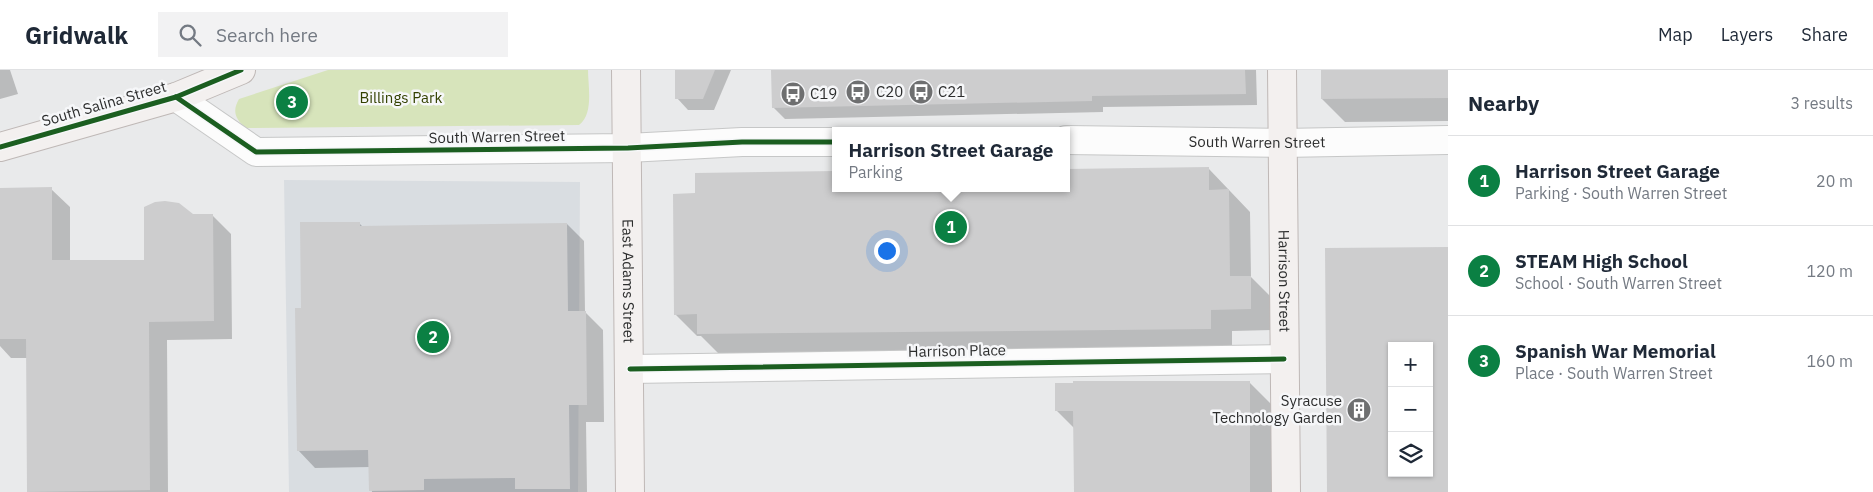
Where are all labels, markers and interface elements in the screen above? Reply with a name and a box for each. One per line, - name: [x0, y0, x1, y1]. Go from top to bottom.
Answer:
- search box: [158, 12, 508, 57]
- text: Gridwalk: [25, 19, 128, 51]
- icon: search: [176, 21, 204, 49]
- text: Search here: [216, 23, 318, 47]
- text: Map: [1658, 23, 1693, 46]
- text: Layers: [1721, 23, 1773, 46]
- text: Share: [1801, 23, 1848, 46]
- street label: South Salina Street: [39, 77, 168, 130]
- bus stop icon: C20: [845, 79, 871, 105]
- bus stop icon: C21: [908, 79, 934, 105]
- bus stop icon: C19: [780, 81, 806, 107]
- place label: C20: [876, 82, 903, 101]
- place label: C21: [938, 82, 965, 101]
- pin: 3: [276, 83, 308, 121]
- place label: C19: [810, 84, 837, 103]
- park label: Billings Park: [359, 88, 443, 107]
- text: Nearby: [1468, 89, 1539, 117]
- text: 3 results: [1790, 93, 1853, 113]
- street label: South Warren Street: [429, 126, 565, 147]
- popup: [832, 127, 1070, 192]
- street label: South Warren Street: [1189, 132, 1325, 152]
- text: Harrison Street Garage: [849, 138, 1053, 162]
- text: Harrison Street Garage: [1515, 159, 1720, 183]
- text: Parking: [849, 162, 902, 182]
- text: 1: [1479, 171, 1489, 191]
- text: 20 m: [1816, 171, 1853, 191]
- text: Parking · South Warren Street: [1515, 183, 1727, 203]
- pin: 1: [935, 208, 967, 246]
- street label: East Adams Street: [618, 219, 639, 343]
- street label: Harrison Street: [1275, 230, 1294, 332]
- your location: [874, 238, 900, 264]
- text: STEAM High School: [1515, 249, 1688, 273]
- text: 2: [1479, 261, 1489, 281]
- text: 120 m: [1806, 261, 1853, 281]
- text: School · South Warren Street: [1515, 273, 1722, 293]
- pin: 2: [417, 318, 449, 356]
- text: Spanish War Memorial: [1515, 339, 1716, 363]
- street label: Harrison Place: [908, 340, 1006, 361]
- map controls: [1388, 342, 1433, 477]
- button: +: [1388, 342, 1433, 387]
- text: 3: [1479, 351, 1489, 371]
- text: 160 m: [1806, 351, 1853, 371]
- text: Place · South Warren Street: [1515, 363, 1713, 383]
- button: −: [1388, 387, 1433, 432]
- place label: Syracuse Technology Garden: [1212, 391, 1342, 427]
- building icon: Syracuse Technology Garden: [1346, 397, 1372, 423]
- button: layers: [1388, 432, 1433, 477]

